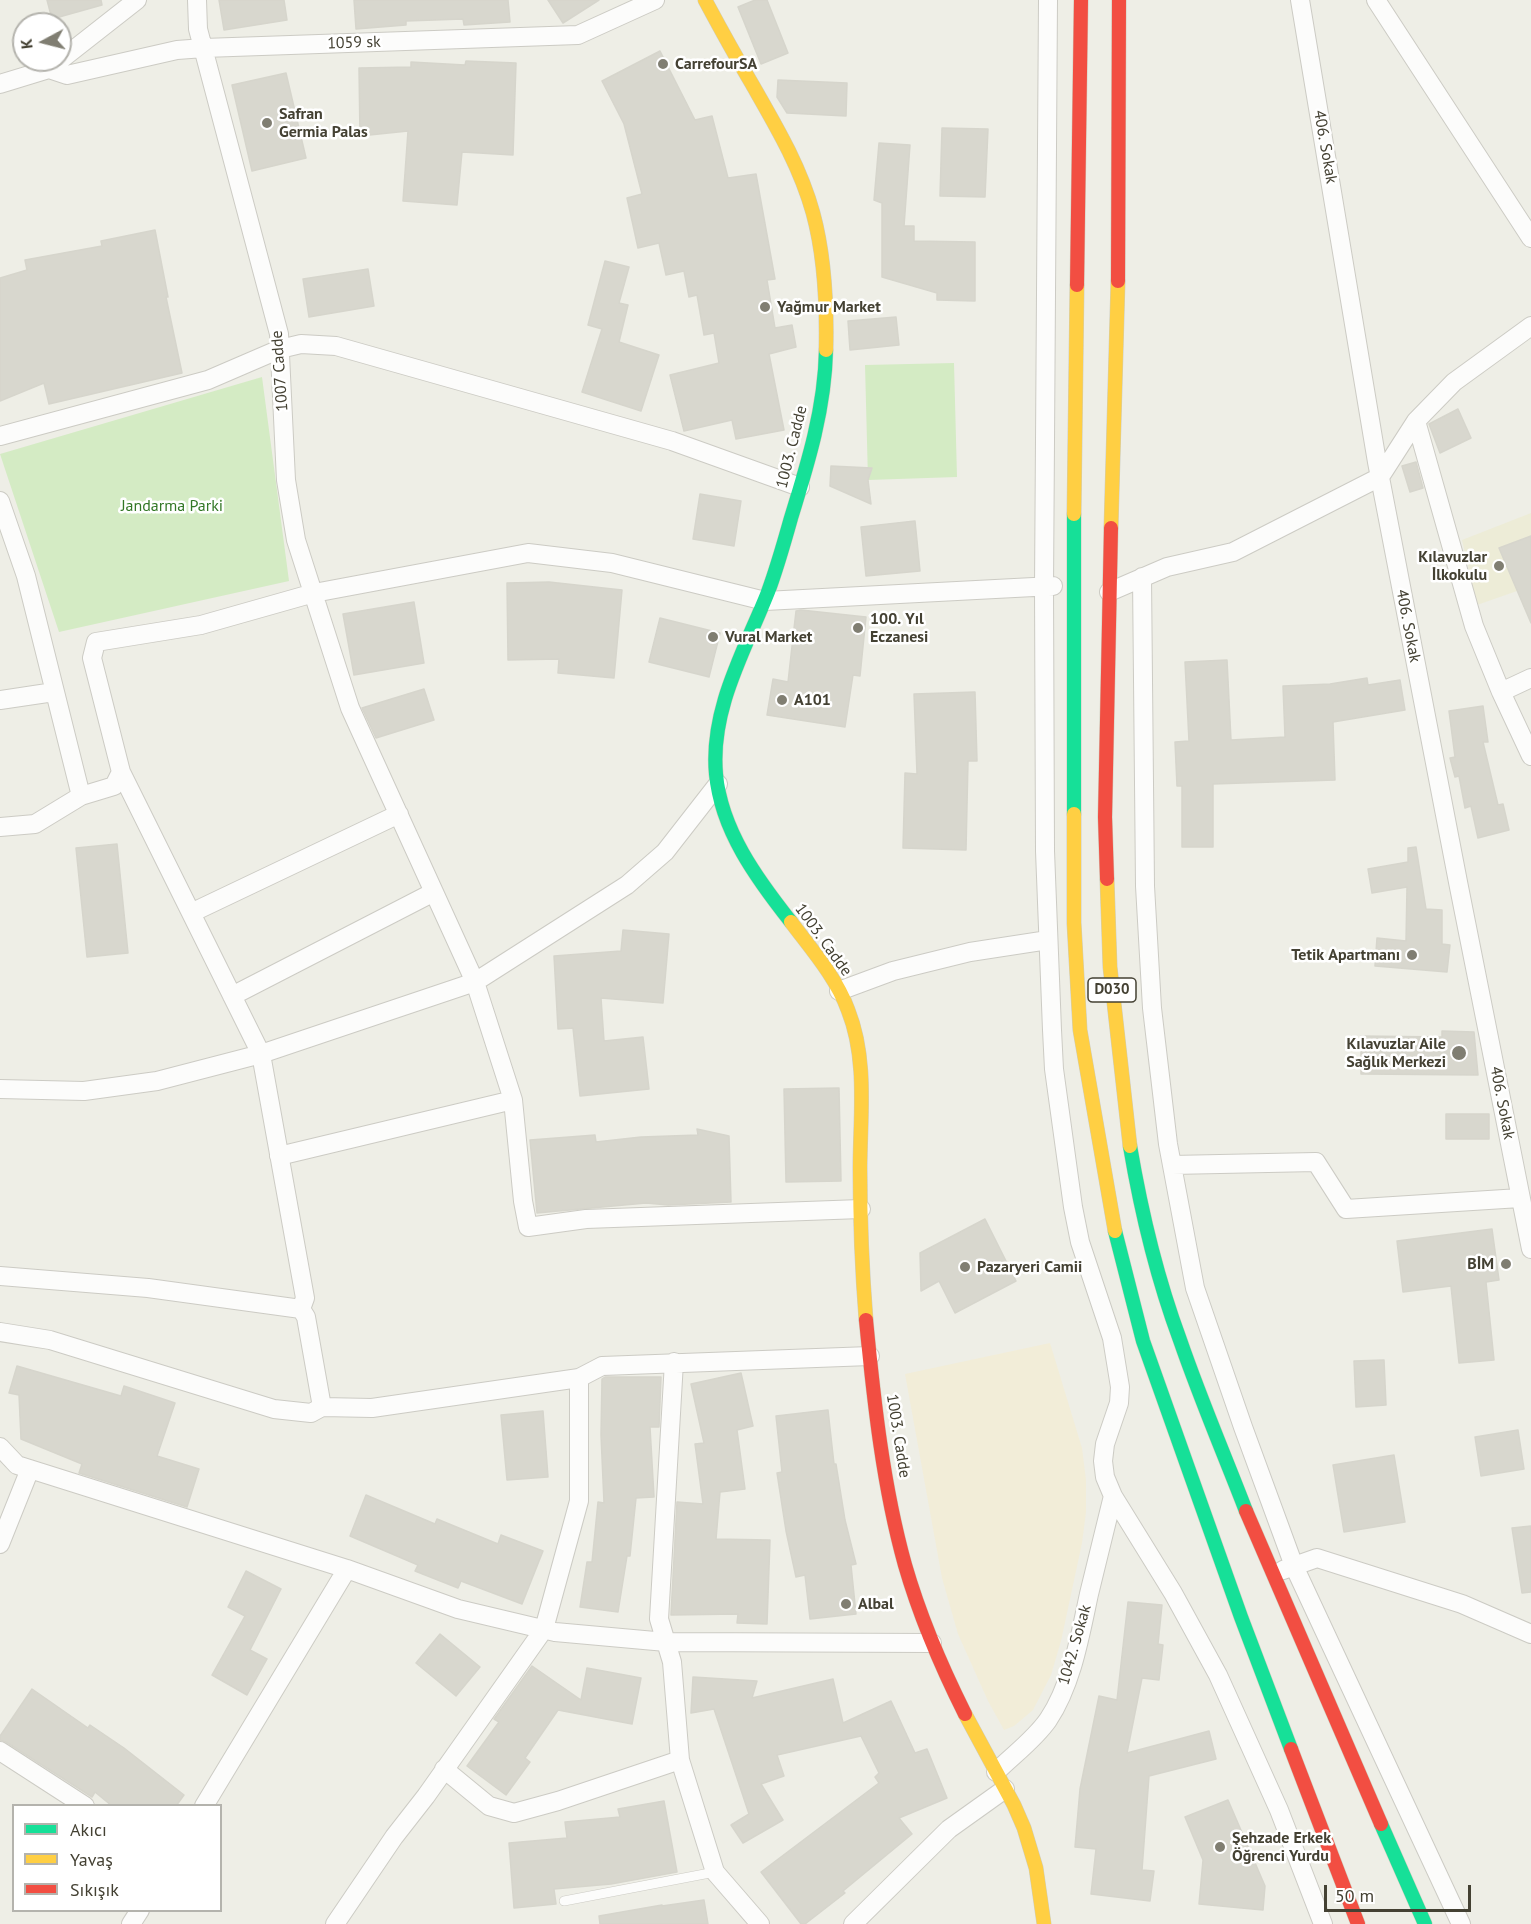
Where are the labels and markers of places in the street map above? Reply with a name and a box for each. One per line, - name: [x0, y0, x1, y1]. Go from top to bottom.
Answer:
- place label: CarrefourSA: [675, 54, 757, 74]
- marker: CarrefourSA: [656, 57, 670, 71]
- place label: Safran Germia Palas: [279, 104, 368, 142]
- marker: Safran Germia Palas: [260, 116, 274, 130]
- place label: Yağmur Market: [777, 297, 881, 317]
- marker: Yağmur Market: [758, 300, 772, 314]
- place label: Kılavuzlar İlkokulu: [1418, 547, 1487, 585]
- marker: Kılavuzlar İlkokulu: [1492, 559, 1506, 573]
- place label: 100. Yıl Eczanesi: [870, 609, 928, 647]
- marker: 100. Yıl Eczanesi: [851, 621, 865, 635]
- place label: Vural Market: [725, 627, 812, 647]
- marker: Vural Market: [706, 630, 720, 644]
- place label: A101: [794, 690, 831, 710]
- marker: A101: [775, 693, 789, 707]
- place label: Tetik Apartmanı: [1291, 945, 1400, 965]
- marker: Tetik Apartmanı: [1405, 948, 1419, 962]
- place label: Kılavuzlar Aile Sağlık Merkezi: [1346, 1034, 1446, 1072]
- marker: Kılavuzlar Aile Sağlık Merkezi: [1450, 1044, 1468, 1062]
- place label: BİM: [1467, 1254, 1494, 1274]
- place label: Pazaryeri Camii: [977, 1257, 1082, 1277]
- marker: BİM: [1499, 1257, 1513, 1271]
- marker: Pazaryeri Camii: [958, 1260, 972, 1274]
- place label: Albal: [858, 1594, 894, 1614]
- marker: Albal: [839, 1597, 853, 1611]
- place label: Şehzade Erkek Öğrenci Yurdu: [1232, 1828, 1331, 1866]
- marker: Şehzade Erkek Öğrenci Yurdu: [1213, 1840, 1227, 1854]

